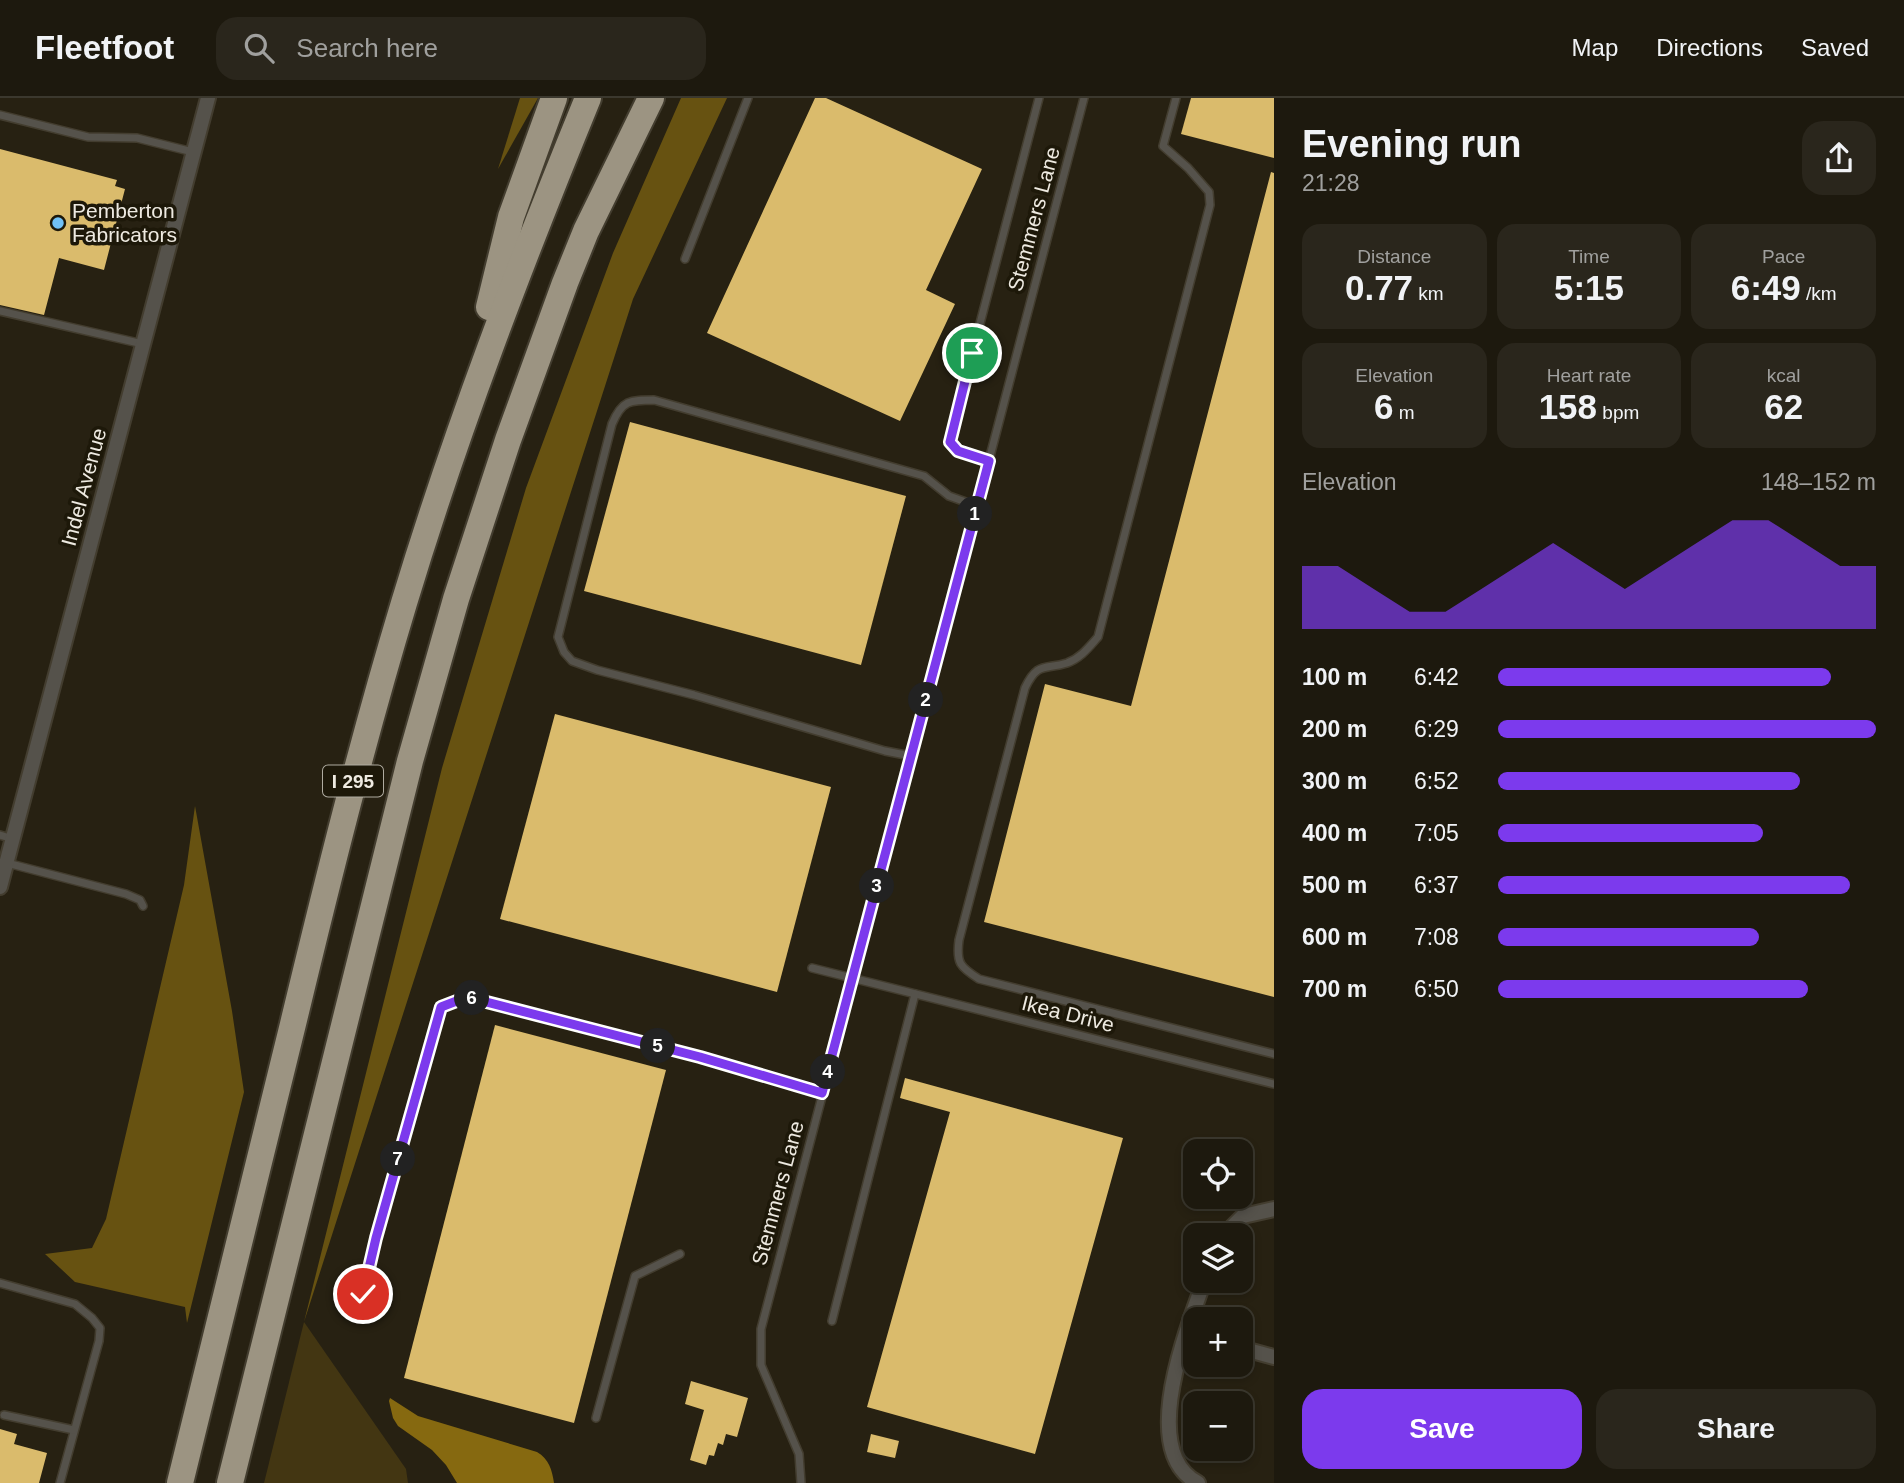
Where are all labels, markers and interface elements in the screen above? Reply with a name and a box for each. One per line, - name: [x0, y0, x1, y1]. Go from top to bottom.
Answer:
- search box: [216, 17, 706, 80]
- text: Fleetfoot: [35, 29, 174, 66]
- icon: search: [240, 29, 278, 67]
- text: Search here: [296, 33, 438, 63]
- text: Map: [1572, 34, 1618, 61]
- text: Directions: [1656, 34, 1763, 61]
- text: Saved: [1801, 34, 1869, 61]
- button: share: [1802, 121, 1876, 195]
- text: Evening run: [1302, 123, 1522, 165]
- street label: Stemmers Lane: [1003, 144, 1064, 293]
- text: 21:28: [1302, 170, 1360, 196]
- place label: Pemberton Fabricators: [72, 199, 177, 246]
- marker: Pemberton Fabricators: [50, 215, 66, 231]
- text: Distance: [1357, 246, 1431, 267]
- text: Time: [1568, 246, 1610, 267]
- text: Pace: [1762, 246, 1805, 267]
- text: 0.77: [1345, 268, 1413, 307]
- text: 5:15: [1554, 268, 1624, 307]
- text: 6:49: [1731, 268, 1801, 307]
- text: km: [1413, 283, 1444, 304]
- text: /km: [1801, 283, 1837, 304]
- pin: [942, 323, 1002, 383]
- icon: arrive: [953, 334, 991, 372]
- text: Elevation: [1355, 365, 1433, 386]
- text: Heart rate: [1547, 365, 1631, 386]
- text: kcal: [1767, 365, 1801, 386]
- text: 6: [1374, 387, 1394, 426]
- text: 158: [1539, 387, 1597, 426]
- text: 62: [1764, 387, 1803, 426]
- text: m: [1394, 402, 1415, 423]
- text: bpm: [1597, 402, 1639, 423]
- street label: Indel Avenue: [57, 425, 110, 548]
- text: Elevation: [1302, 469, 1397, 495]
- text: 148–152 m: [1761, 469, 1876, 495]
- pin: 1: [958, 496, 992, 532]
- text: 1: [969, 503, 980, 524]
- text: 100 m: [1302, 664, 1367, 690]
- text: 6:42: [1414, 664, 1459, 690]
- pin: 2: [908, 682, 944, 718]
- text: 2: [920, 689, 931, 710]
- text: 200 m: [1302, 716, 1367, 742]
- text: 6:29: [1414, 716, 1459, 742]
- road number: I 295: [323, 766, 383, 796]
- text: 300 m: [1302, 768, 1367, 794]
- text: 6:52: [1414, 768, 1459, 794]
- text: 400 m: [1302, 820, 1367, 846]
- text: 7:05: [1414, 820, 1459, 846]
- pin: 3: [860, 868, 894, 904]
- text: 500 m: [1302, 872, 1367, 898]
- text: 6:37: [1414, 872, 1459, 898]
- text: 3: [871, 875, 882, 896]
- text: 600 m: [1302, 924, 1367, 950]
- text: 7:08: [1414, 924, 1459, 950]
- text: 700 m: [1302, 976, 1367, 1002]
- text: 6:50: [1414, 976, 1459, 1002]
- pin: 6: [454, 981, 490, 1016]
- text: 6: [466, 987, 477, 1008]
- street label: Ikea Drive: [1019, 991, 1117, 1036]
- pin: 5: [640, 1028, 676, 1063]
- text: 5: [652, 1035, 663, 1056]
- pin: 4: [810, 1054, 846, 1090]
- text: 4: [822, 1061, 833, 1082]
- street label: Stemmers Lane: [747, 1118, 808, 1267]
- map controls: [1183, 1139, 1253, 1461]
- button: locate: [1183, 1139, 1253, 1209]
- pin: 7: [380, 1142, 416, 1176]
- text: 7: [392, 1148, 403, 1169]
- button: layers: [1183, 1223, 1253, 1293]
- pin: [333, 1264, 393, 1324]
- icon: check: [344, 1275, 382, 1313]
- button: +: [1183, 1307, 1253, 1377]
- button: Save: [1302, 1389, 1582, 1469]
- button: Share: [1596, 1389, 1876, 1469]
- button: −: [1183, 1391, 1253, 1461]

